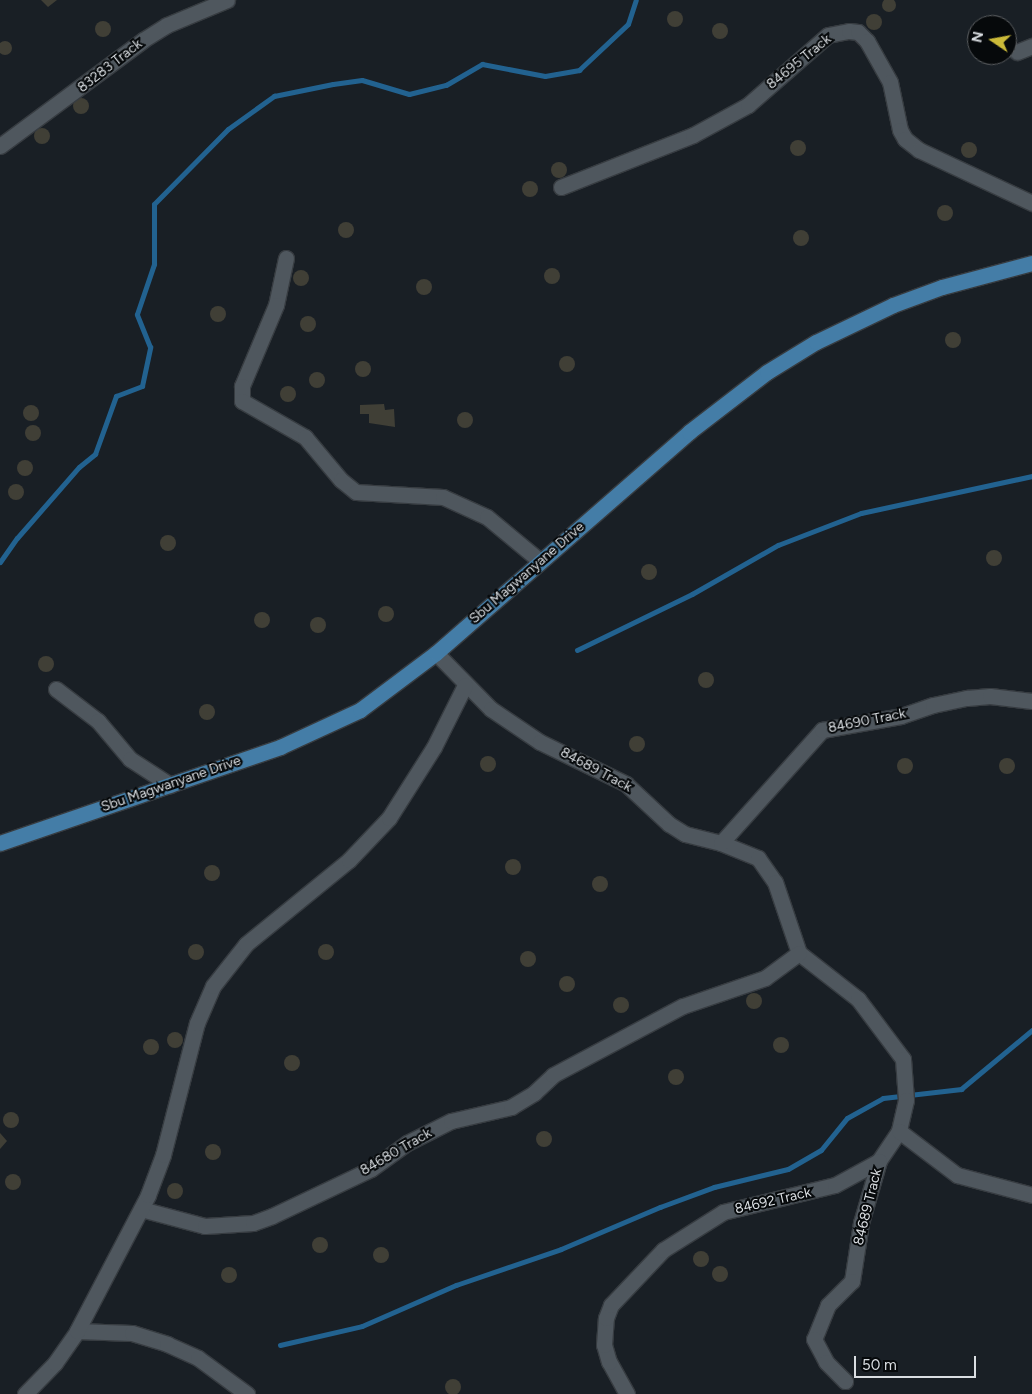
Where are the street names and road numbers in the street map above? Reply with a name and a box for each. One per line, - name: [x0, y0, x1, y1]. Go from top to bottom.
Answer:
- street label: 84695 Track: [763, 31, 835, 93]
- street label: 83283 Track: [74, 36, 146, 96]
- street label: Sbu Magwanyane Drive: [466, 519, 588, 627]
- street label: 84690 Track: [827, 705, 907, 737]
- street label: 84689 Track: [557, 744, 635, 796]
- street label: Sbu Magwanyane Drive: [99, 752, 243, 816]
- street label: 84680 Track: [357, 1125, 435, 1179]
- street label: 84689 Track: [850, 1167, 886, 1247]
- street label: 84692 Track: [733, 1184, 813, 1218]

